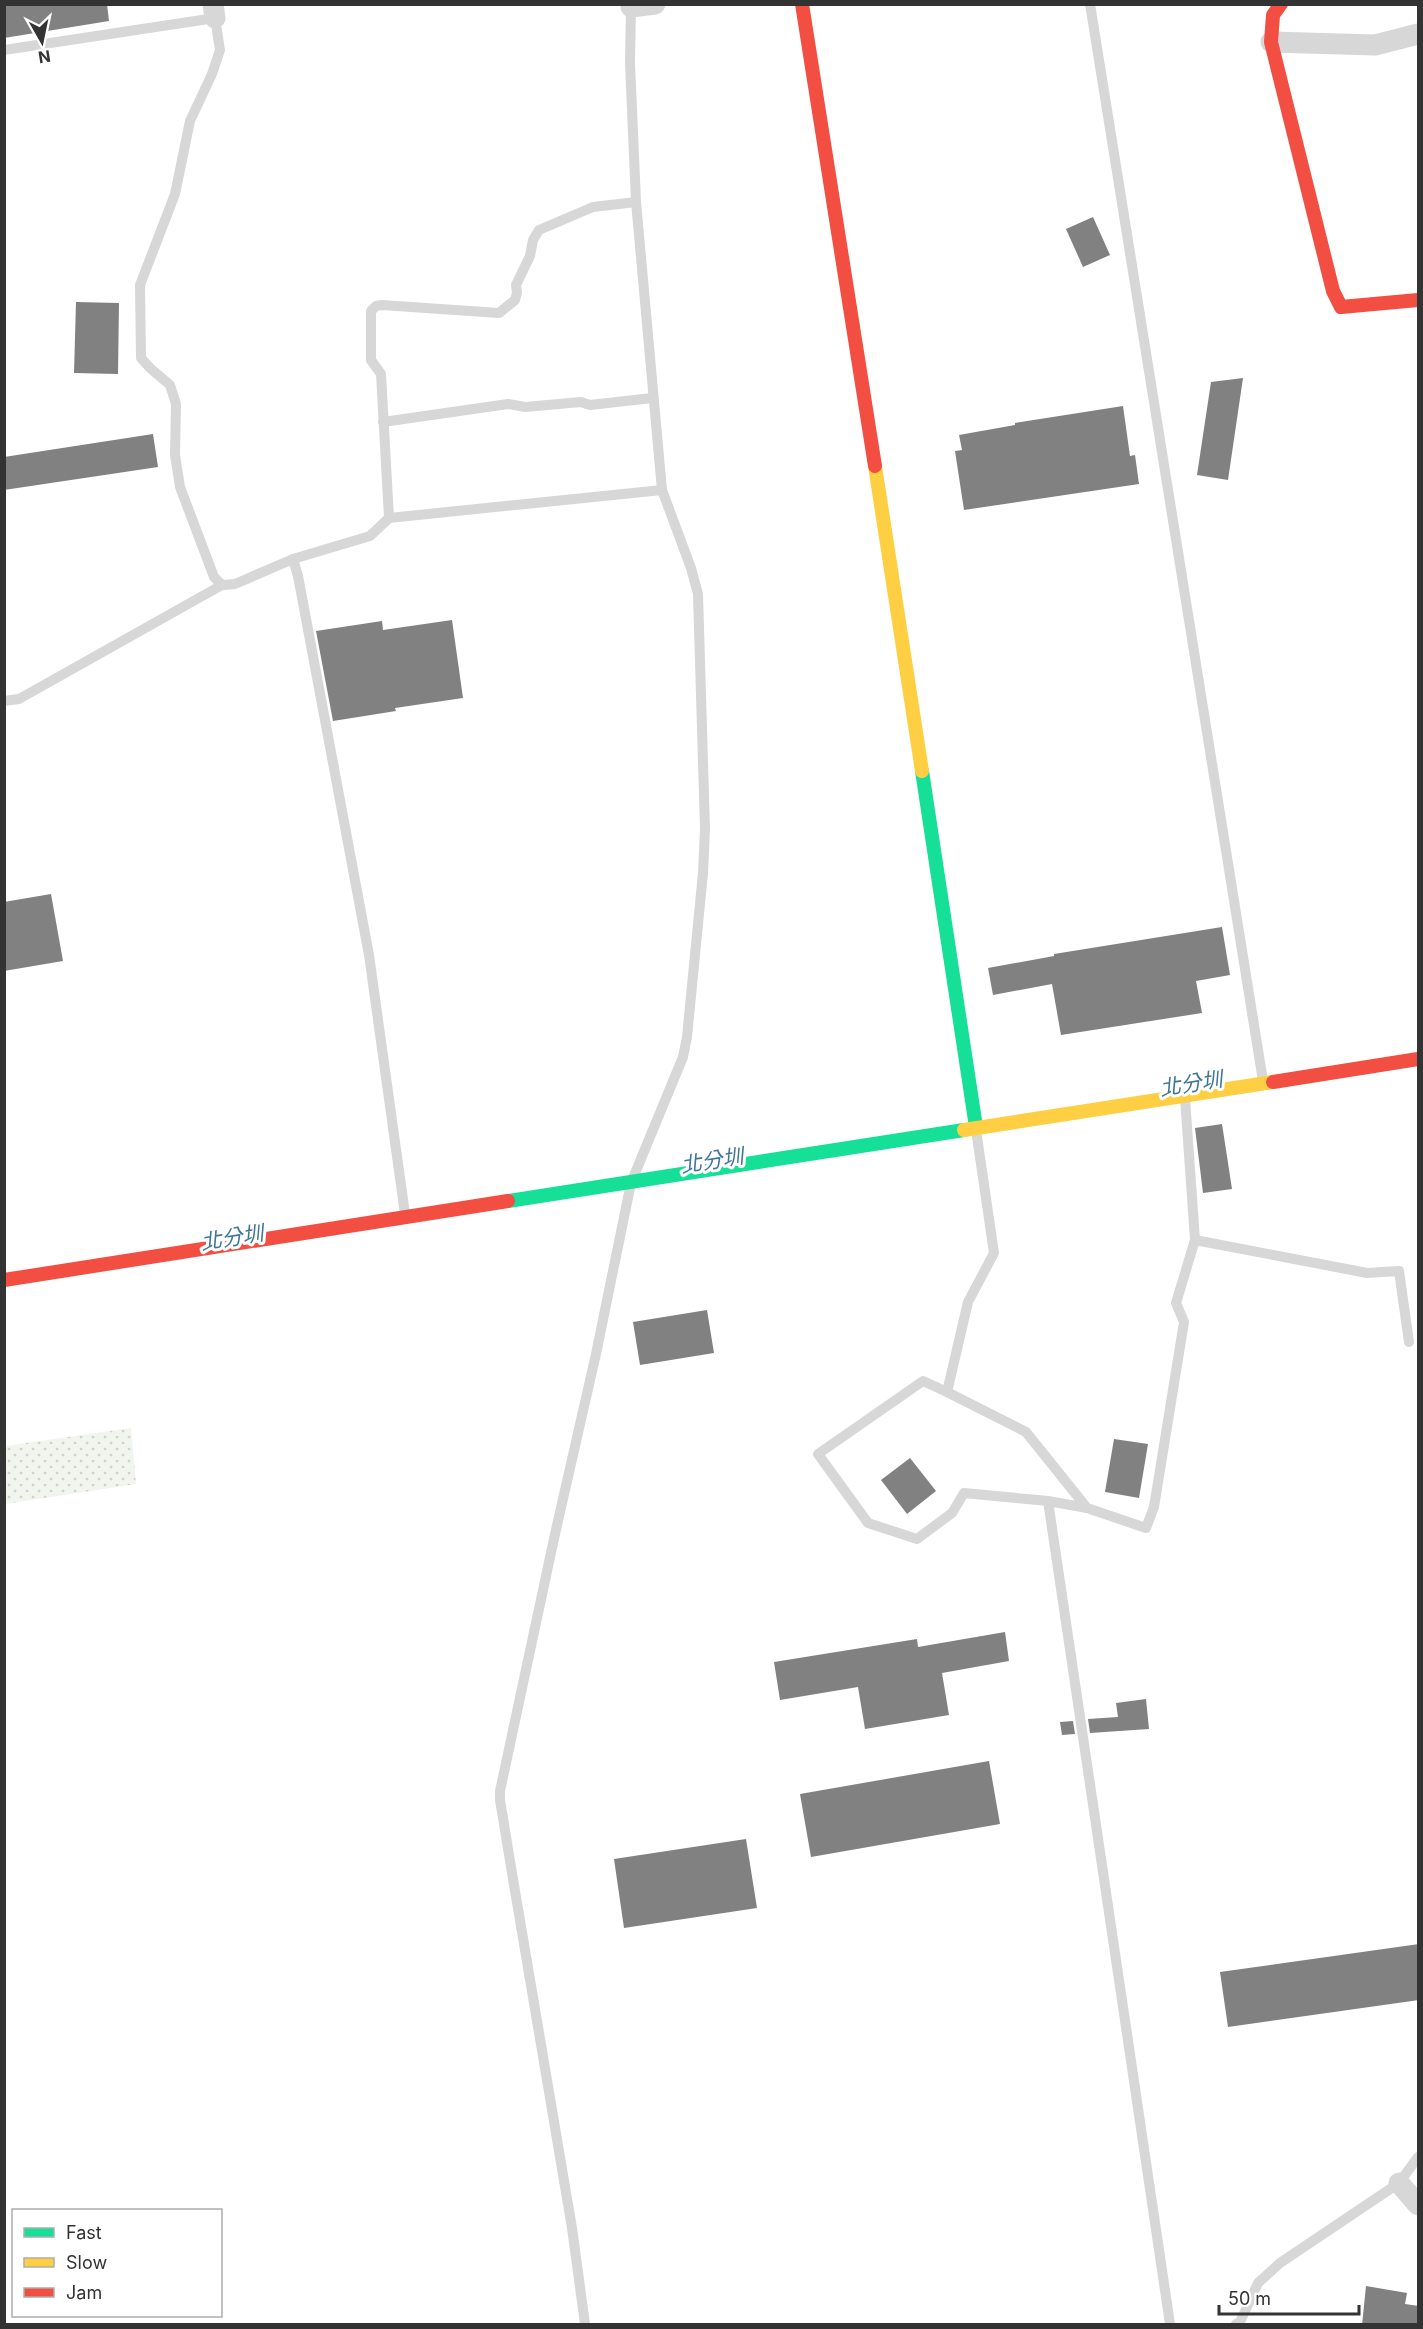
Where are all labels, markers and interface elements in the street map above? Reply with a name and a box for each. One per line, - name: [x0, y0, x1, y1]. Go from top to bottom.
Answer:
- north arrow: [12, 12, 72, 72]
- text: N: [37, 46, 52, 68]
- water label: 北分圳: [1158, 1066, 1227, 1101]
- water label: 北分圳: [679, 1143, 748, 1178]
- water label: 北分圳: [199, 1220, 268, 1255]
- legend: [12, 2209, 222, 2317]
- text: Fast: [66, 2222, 102, 2243]
- text: Slow: [66, 2252, 107, 2273]
- scale bar: [1219, 2278, 1358, 2316]
- text: Jam: [66, 2282, 102, 2303]
- text: 50 m: [1228, 2288, 1271, 2309]

